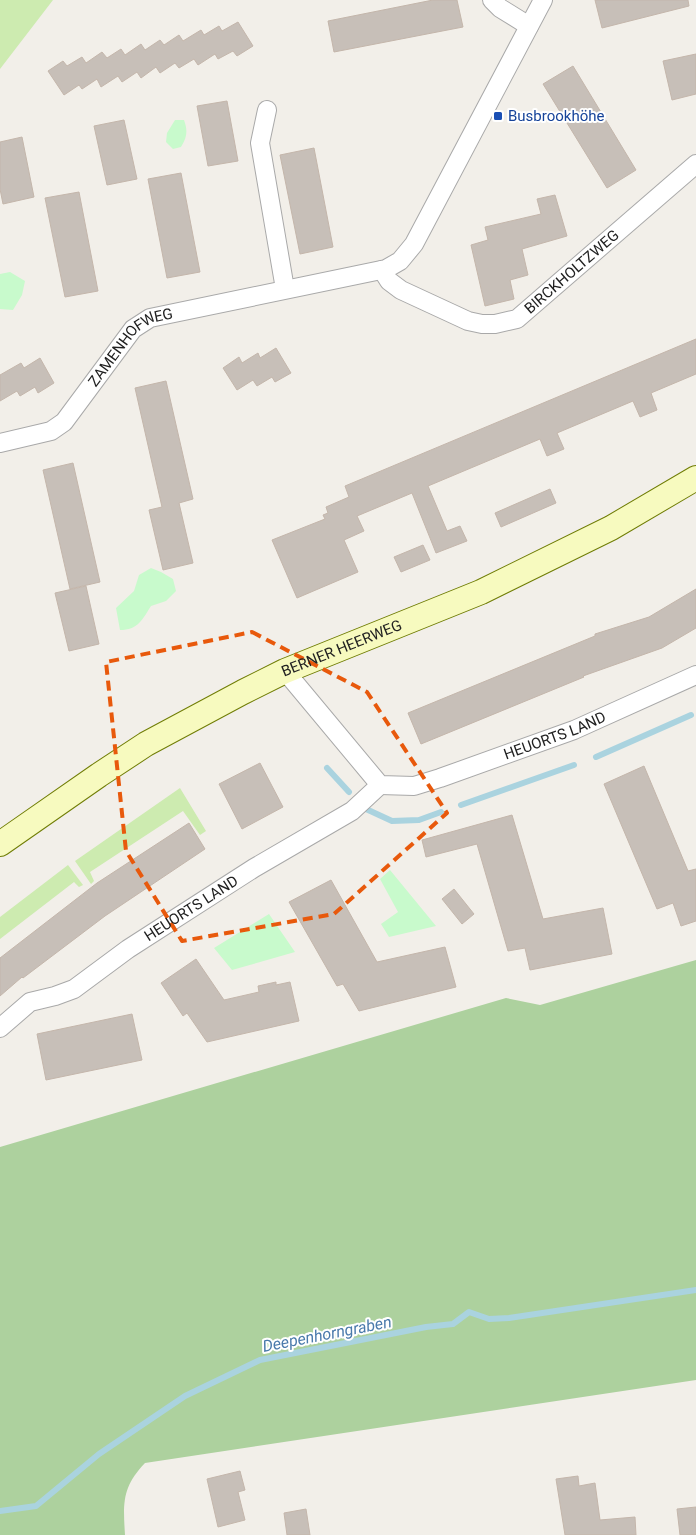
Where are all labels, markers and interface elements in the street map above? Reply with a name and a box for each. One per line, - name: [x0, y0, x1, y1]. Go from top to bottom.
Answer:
- place label: Busbrookhöhe: [508, 107, 605, 125]
- marker: Busbrookhöhe: [492, 110, 504, 122]
- street label: BIRCKHOLTZWEG: [521, 226, 623, 317]
- street label: ZAMENHOFWEG: [84, 305, 174, 390]
- street label: BERNER HEERWEG: [279, 616, 405, 681]
- street label: HEUORTS LAND: [501, 708, 609, 763]
- street label: HEUORTS LAND: [141, 872, 242, 945]
- water label: Deepenhorngraben: [261, 1312, 393, 1356]

